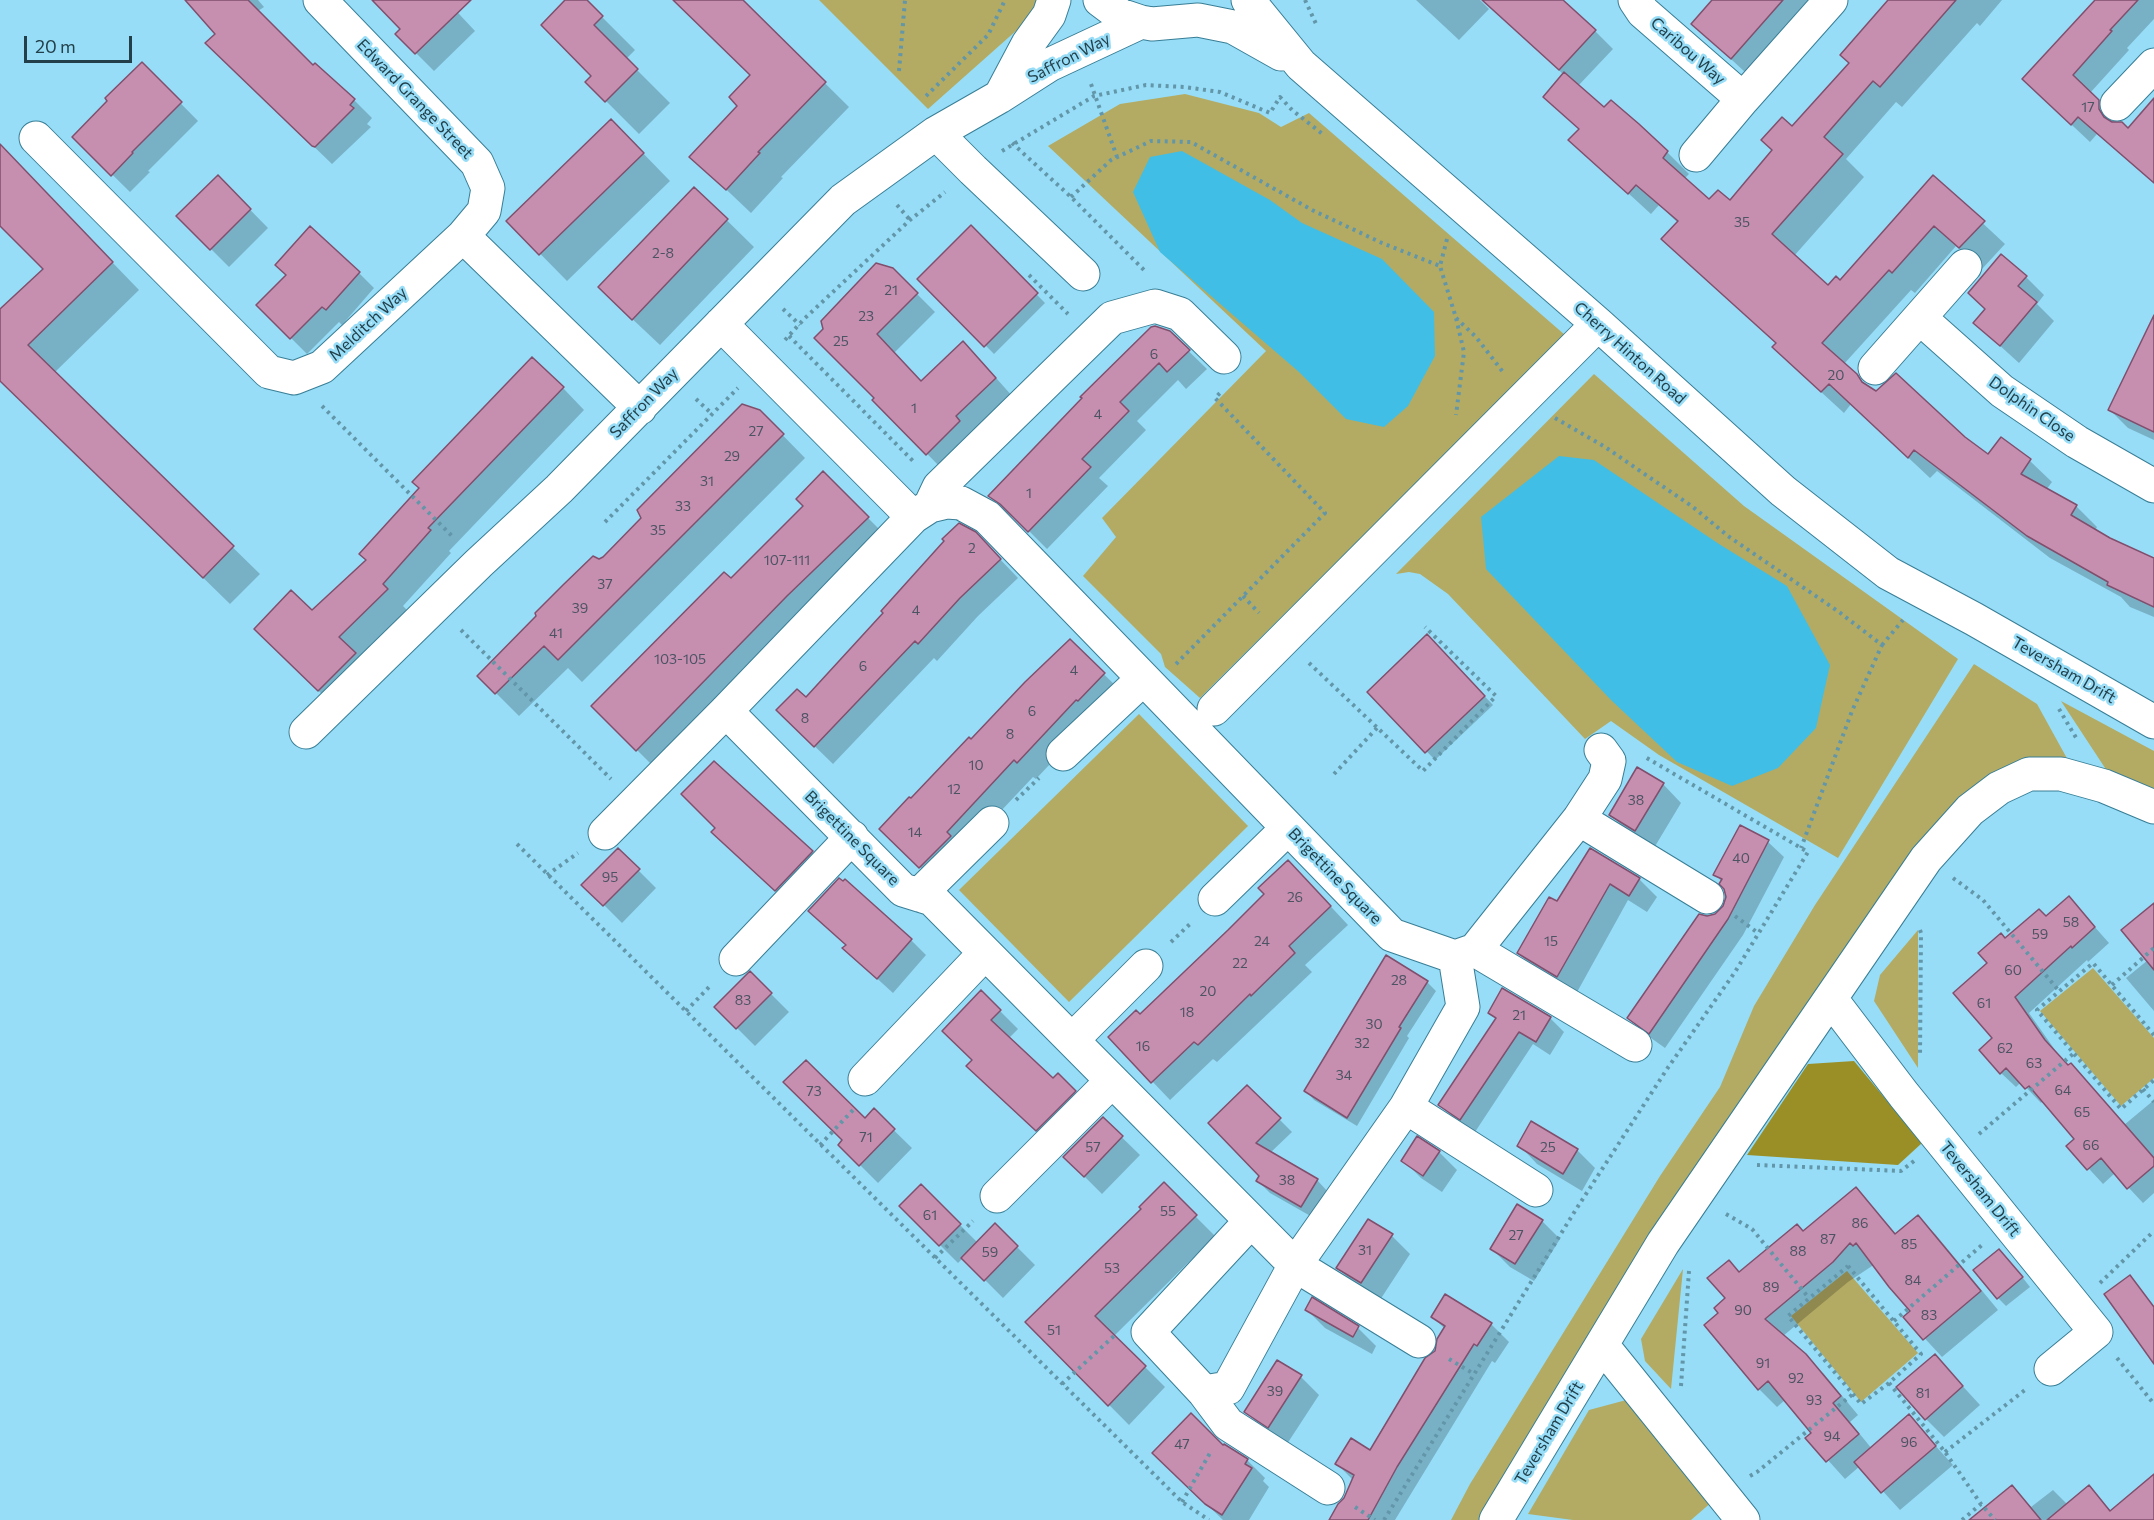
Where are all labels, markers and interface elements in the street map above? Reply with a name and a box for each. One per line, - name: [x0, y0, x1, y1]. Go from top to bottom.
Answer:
- street label: Caribou Way: [1647, 13, 1729, 89]
- scale bar: [27, 24, 135, 62]
- street label: Saffron Way: [1025, 29, 1113, 87]
- text: 20 m: [35, 35, 76, 57]
- street label: Edward Grange Street: [353, 35, 477, 163]
- house number: 17: [2081, 99, 2095, 115]
- house number: 35: [1734, 214, 1750, 230]
- house number: 2-8: [652, 245, 674, 261]
- house number: 21: [884, 282, 898, 298]
- street label: Melditch Way: [325, 283, 411, 365]
- street label: Cherry Hinton Road: [1570, 298, 1690, 408]
- house number: 23: [858, 308, 874, 324]
- house number: 25: [833, 333, 849, 349]
- house number: 6: [1150, 346, 1158, 362]
- street label: Saffron Way: [606, 364, 682, 442]
- house number: 20: [1828, 367, 1844, 383]
- street label: Dolphin Close: [1985, 372, 2079, 446]
- house number: 1: [911, 400, 917, 416]
- house number: 4: [1094, 406, 1102, 422]
- house number: 27: [748, 423, 764, 439]
- house number: 29: [724, 448, 740, 464]
- house number: 31: [700, 473, 714, 489]
- house number: 1: [1026, 485, 1032, 501]
- house number: 33: [675, 498, 691, 514]
- house number: 35: [650, 522, 666, 538]
- house number: 2: [968, 540, 976, 556]
- house number: 107-111: [764, 552, 810, 568]
- house number: 37: [597, 576, 613, 592]
- house number: 39: [572, 600, 588, 616]
- house number: 4: [912, 602, 920, 618]
- house number: 41: [549, 625, 563, 641]
- street label: Teversham Drift: [2009, 633, 2119, 707]
- house number: 103-105: [654, 651, 706, 667]
- house number: 6: [859, 658, 867, 674]
- house number: 4: [1070, 662, 1078, 678]
- house number: 6: [1028, 703, 1036, 719]
- house number: 8: [801, 710, 809, 726]
- house number: 8: [1006, 726, 1014, 742]
- house number: 10: [968, 757, 984, 773]
- house number: 12: [947, 781, 961, 797]
- street label: Brigettine Square: [801, 787, 903, 889]
- house number: 38: [1628, 792, 1644, 808]
- house number: 14: [908, 824, 922, 840]
- street label: Brigettine Square: [1284, 824, 1386, 928]
- house number: 40: [1732, 850, 1750, 866]
- house number: 95: [602, 869, 618, 885]
- house number: 26: [1287, 889, 1303, 905]
- house number: 58: [2063, 914, 2079, 930]
- house number: 59: [2032, 926, 2048, 942]
- house number: 24: [1254, 933, 1270, 949]
- house number: 15: [1544, 933, 1558, 949]
- house number: 22: [1232, 955, 1248, 971]
- house number: 60: [2004, 962, 2022, 978]
- house number: 28: [1391, 972, 1407, 988]
- house number: 20: [1200, 983, 1216, 999]
- house number: 83: [735, 992, 751, 1008]
- house number: 61: [1977, 995, 1991, 1011]
- house number: 18: [1180, 1004, 1194, 1020]
- house number: 21: [1512, 1007, 1526, 1023]
- house number: 30: [1365, 1016, 1383, 1032]
- house number: 32: [1354, 1035, 1370, 1051]
- house number: 16: [1136, 1038, 1150, 1054]
- house number: 62: [1997, 1040, 2013, 1056]
- house number: 63: [2026, 1055, 2042, 1071]
- house number: 34: [1336, 1067, 1352, 1083]
- house number: 64: [2055, 1082, 2071, 1098]
- house number: 73: [806, 1083, 822, 1099]
- house number: 65: [2074, 1104, 2090, 1120]
- house number: 71: [859, 1129, 873, 1145]
- house number: 66: [2083, 1137, 2099, 1153]
- street label: Teversham Drift: [1936, 1138, 2024, 1240]
- house number: 57: [1085, 1139, 1101, 1155]
- house number: 25: [1540, 1139, 1556, 1155]
- house number: 38: [1279, 1172, 1295, 1188]
- house number: 55: [1160, 1203, 1176, 1219]
- house number: 61: [923, 1207, 937, 1223]
- house number: 86: [1852, 1215, 1868, 1231]
- house number: 27: [1508, 1227, 1524, 1243]
- house number: 87: [1820, 1231, 1836, 1247]
- house number: 85: [1901, 1236, 1917, 1252]
- house number: 31: [1358, 1242, 1372, 1258]
- house number: 88: [1790, 1243, 1806, 1259]
- house number: 59: [982, 1244, 998, 1260]
- house number: 53: [1104, 1260, 1120, 1276]
- house number: 84: [1905, 1272, 1921, 1288]
- house number: 89: [1763, 1279, 1779, 1295]
- house number: 90: [1734, 1302, 1752, 1318]
- house number: 83: [1921, 1307, 1937, 1323]
- house number: 51: [1047, 1322, 1061, 1338]
- house number: 91: [1756, 1355, 1770, 1371]
- house number: 92: [1788, 1370, 1804, 1386]
- street label: Teversham Drift: [1511, 1378, 1587, 1488]
- house number: 39: [1267, 1383, 1283, 1399]
- house number: 81: [1916, 1385, 1930, 1401]
- house number: 93: [1806, 1392, 1822, 1408]
- house number: 94: [1824, 1428, 1840, 1444]
- house number: 96: [1901, 1434, 1917, 1450]
- house number: 47: [1174, 1436, 1190, 1452]

